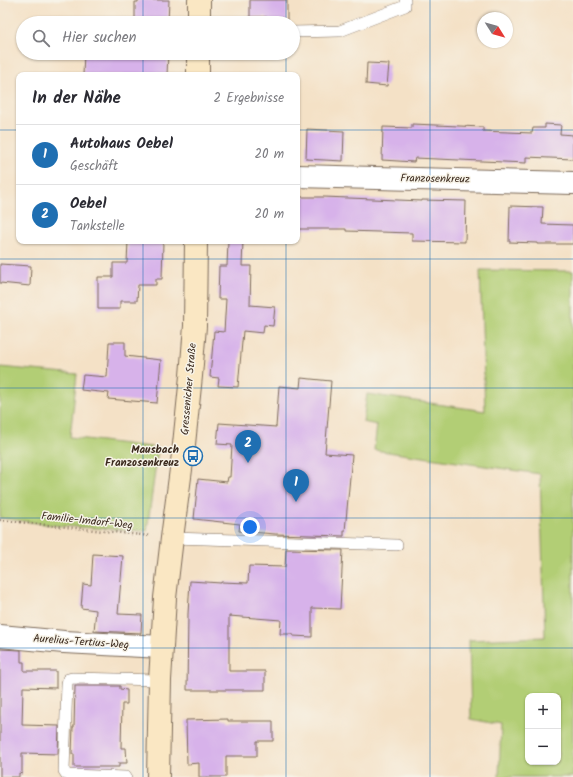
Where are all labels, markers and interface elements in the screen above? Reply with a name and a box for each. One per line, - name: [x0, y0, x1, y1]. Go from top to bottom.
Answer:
- north arrow: [477, 12, 513, 48]
- search box: [16, 16, 300, 60]
- text: Hier suchen: [62, 26, 136, 50]
- icon: search: [30, 27, 52, 49]
- text: In der Nähe: [32, 85, 121, 112]
- text: 2 Ergebnisse: [214, 88, 284, 109]
- text: Autohaus Oebel: [70, 132, 173, 156]
- text: 1: [43, 144, 47, 165]
- text: 20 m: [254, 144, 284, 165]
- text: Geschäft: [70, 156, 118, 177]
- street label: Franzosenkreuz: [400, 169, 470, 189]
- text: Oebel: [70, 192, 106, 216]
- text: 2: [41, 204, 49, 225]
- text: 20 m: [254, 204, 284, 225]
- text: Tankstelle: [70, 216, 125, 237]
- street label: Gressenicher Straße: [176, 342, 202, 436]
- pin: 2: [235, 430, 261, 463]
- place label: Mausbach Franzosenkreuz: [105, 441, 179, 472]
- bus stop icon: Mausbach Franzosenkreuz: [182, 445, 204, 467]
- pin: 1: [283, 469, 309, 502]
- street label: Familie-Imdorf-Weg: [40, 507, 134, 535]
- your location: [240, 517, 260, 537]
- street label: Aurelius-Tertius-Weg: [32, 630, 130, 654]
- map controls: [525, 693, 561, 765]
- button: +: [525, 693, 561, 729]
- button: −: [525, 729, 561, 765]

